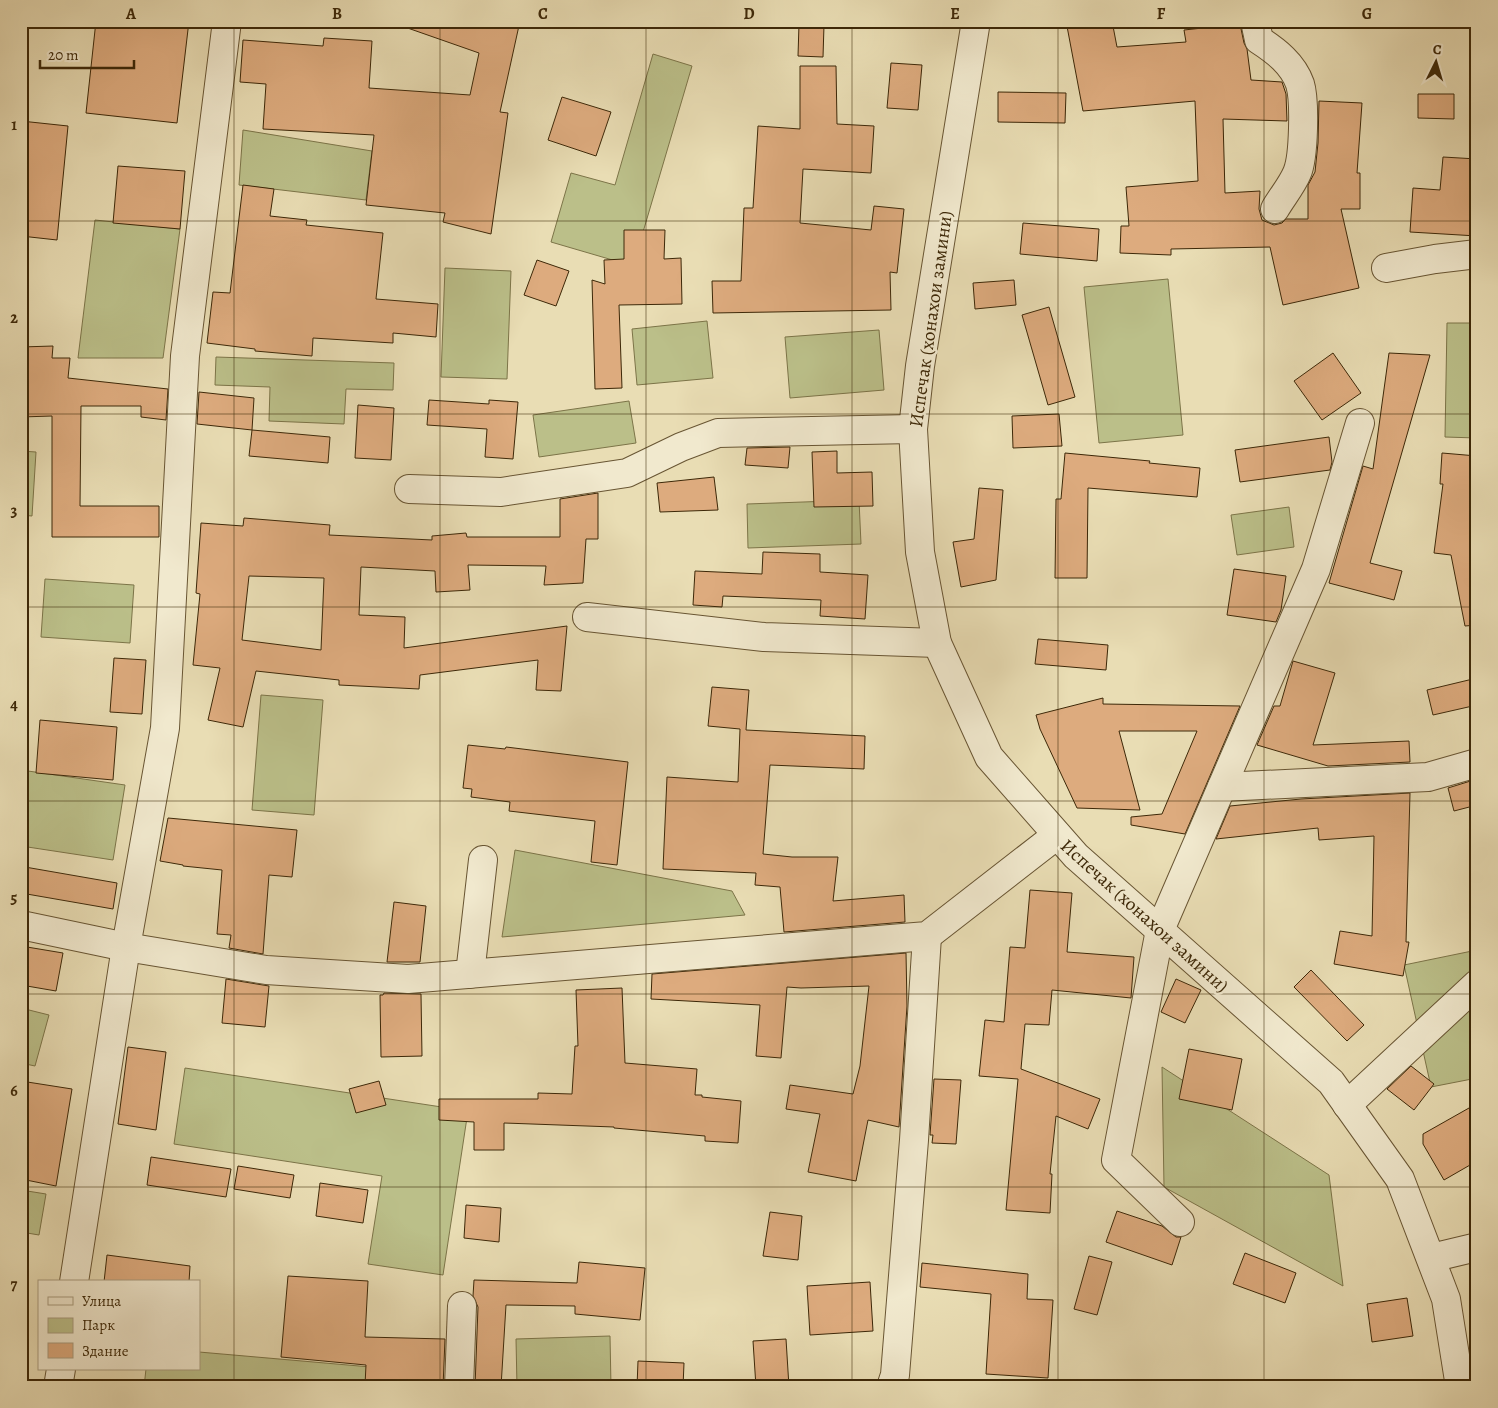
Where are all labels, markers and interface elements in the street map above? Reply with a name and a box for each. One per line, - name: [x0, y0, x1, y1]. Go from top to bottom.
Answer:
- text: A: [125, 3, 137, 25]
- text: B: [332, 3, 342, 25]
- text: C: [538, 3, 548, 25]
- text: D: [743, 3, 755, 25]
- text: E: [950, 3, 960, 25]
- text: F: [1157, 3, 1166, 25]
- text: G: [1362, 3, 1372, 25]
- scale bar: [40, 38, 134, 70]
- north arrow: [1410, 38, 1460, 88]
- text: С: [1432, 40, 1443, 59]
- text: 20 m: [48, 45, 79, 65]
- text: 1: [11, 114, 17, 136]
- street label: Испечак (хонахои замини): [903, 209, 959, 429]
- text: 2: [10, 307, 18, 329]
- text: 3: [11, 500, 18, 522]
- text: 4: [10, 694, 18, 716]
- street label: Испечак (хонахои замини): [1055, 833, 1234, 998]
- text: 5: [11, 887, 18, 909]
- text: 6: [10, 1080, 18, 1102]
- text: 7: [11, 1274, 18, 1296]
- legend: [38, 1280, 200, 1370]
- text: Улица: [82, 1291, 121, 1311]
- text: Парк: [82, 1315, 115, 1335]
- text: Здание: [82, 1341, 129, 1361]

